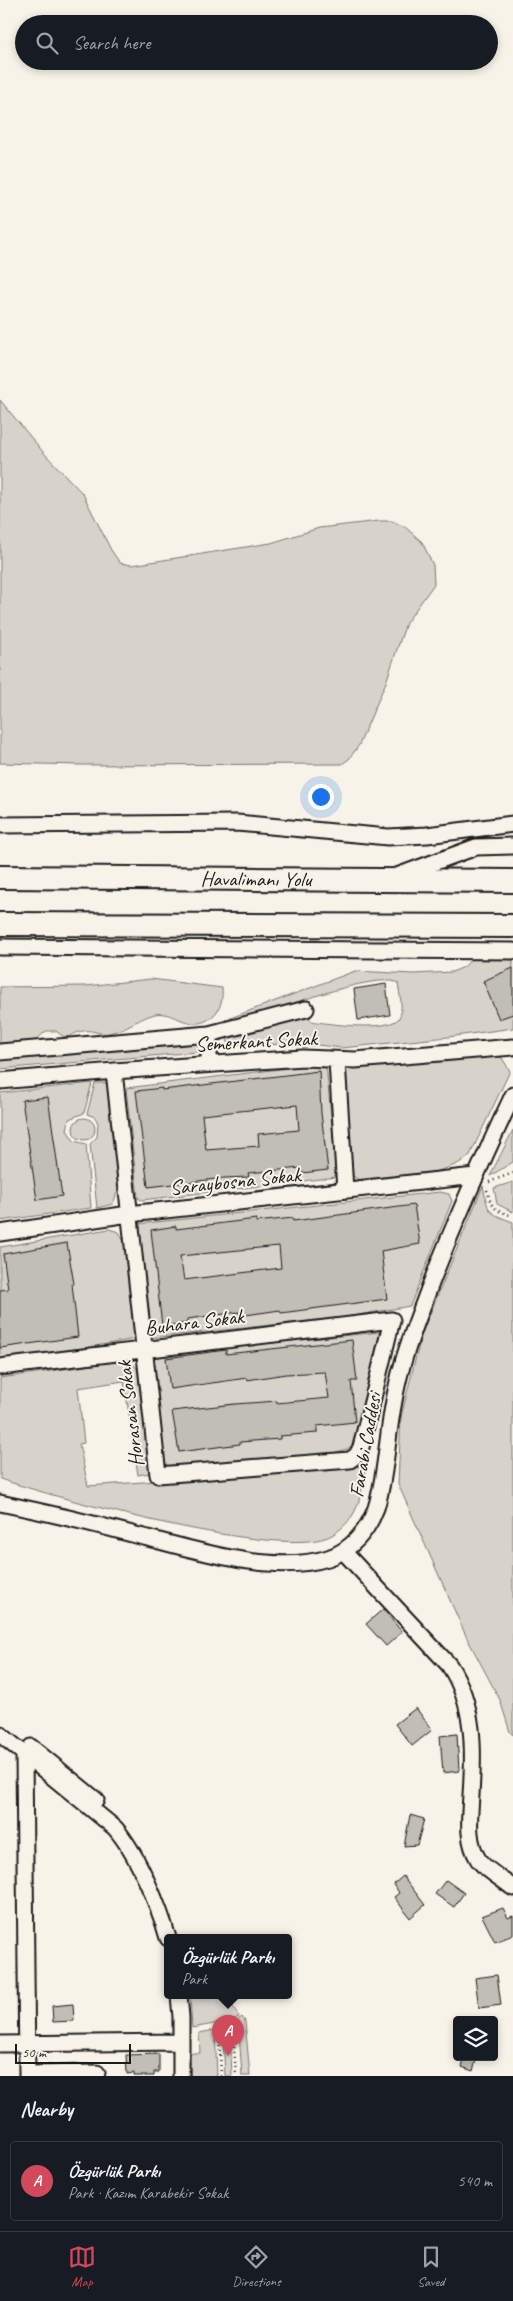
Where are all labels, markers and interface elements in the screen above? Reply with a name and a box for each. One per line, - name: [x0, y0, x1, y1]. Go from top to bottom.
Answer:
- search box: [15, 15, 498, 70]
- icon: search: [33, 29, 61, 57]
- text: Search here: [73, 31, 150, 55]
- your location: [308, 784, 334, 810]
- street label: Havalimanı Yolu: [200, 866, 313, 892]
- street label: Semerkant Sokak: [195, 1025, 320, 1057]
- street label: Saraybosna Sokak: [168, 1161, 304, 1201]
- street label: Buhara Sokak: [143, 1303, 247, 1341]
- street label: Horasan Sokak: [110, 1358, 149, 1469]
- street label: Farabi Caddesi: [343, 1388, 388, 1499]
- popup: [164, 1934, 292, 1999]
- text: Özgürlük Parkı: [182, 1945, 274, 1969]
- text: Park: [182, 1969, 207, 1989]
- pin: A: [212, 2015, 244, 2056]
- map controls: [453, 2016, 498, 2061]
- button: layers: [453, 2016, 498, 2061]
- scale bar: [15, 2041, 131, 2064]
- text: 50 m: [22, 2044, 46, 2061]
- text: Nearby: [20, 2096, 73, 2122]
- text: Özgürlük Parkı: [68, 2159, 160, 2183]
- text: A: [33, 2171, 41, 2191]
- text: 540 m: [458, 2171, 492, 2191]
- text: Park · Kazım Karabekir Sokak: [68, 2183, 228, 2203]
- tab: Map: [68, 2243, 96, 2290]
- tab: Directions: [232, 2243, 281, 2290]
- tab: Saved: [417, 2243, 445, 2290]

